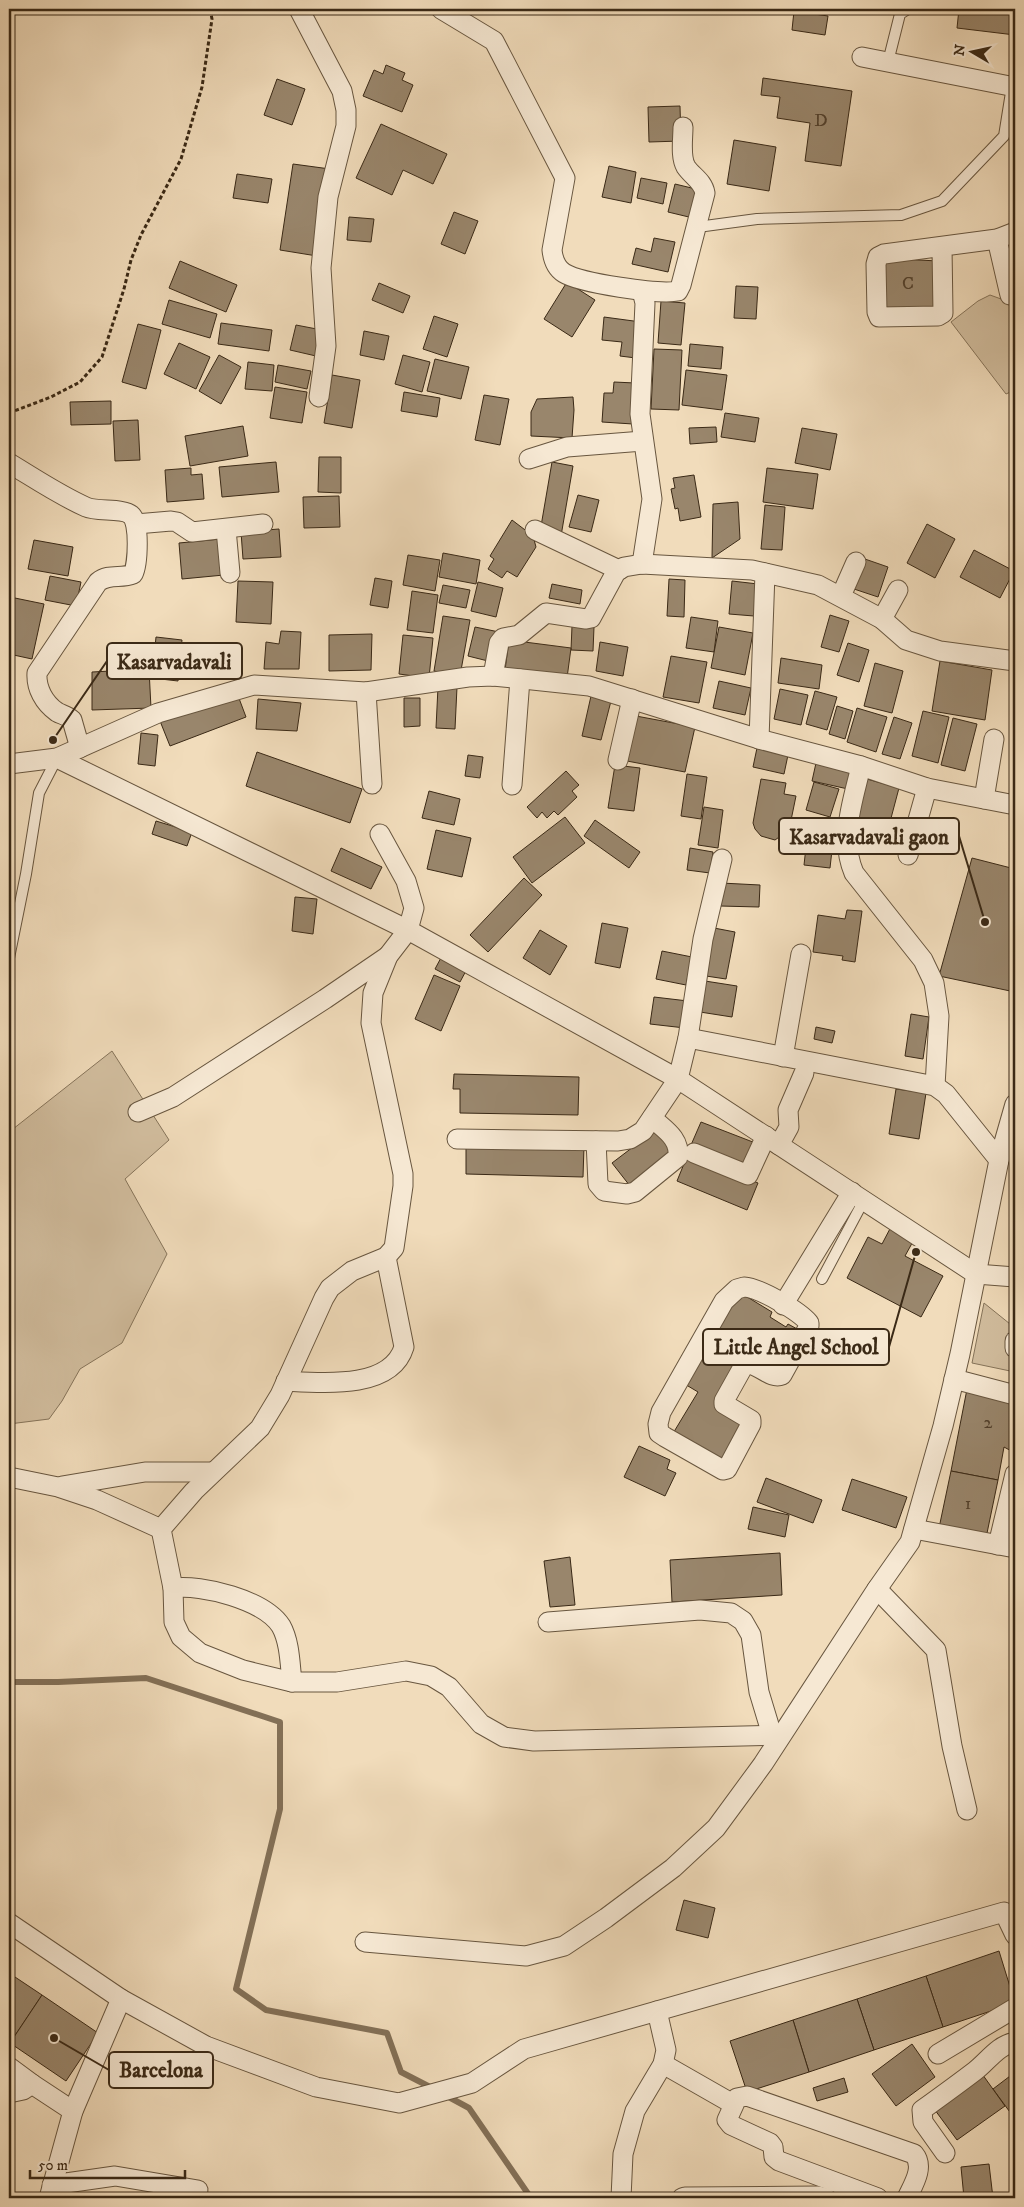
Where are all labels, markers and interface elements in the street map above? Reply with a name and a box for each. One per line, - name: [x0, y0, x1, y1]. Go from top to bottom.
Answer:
- north arrow: [946, 28, 996, 78]
- text: N: [950, 43, 970, 57]
- house number: D: [814, 110, 828, 132]
- house number: C: [902, 273, 914, 295]
- callout: Kasarvadavali: [107, 643, 242, 679]
- text: Kasarvadavali: [116, 650, 232, 676]
- callout: Kasarvadavali gaon: [779, 818, 959, 854]
- text: Kasarvadavali gaon: [789, 825, 950, 851]
- callout: Little Angel School: [703, 1329, 889, 1365]
- text: Little Angel School: [713, 1335, 879, 1361]
- house number: 2: [984, 1412, 993, 1434]
- house number: 1: [965, 1493, 971, 1515]
- callout: Barcelona: [109, 2052, 213, 2088]
- text: Barcelona: [119, 2058, 204, 2084]
- scale bar: [30, 2147, 185, 2179]
- text: 50 m: [38, 2156, 68, 2175]

